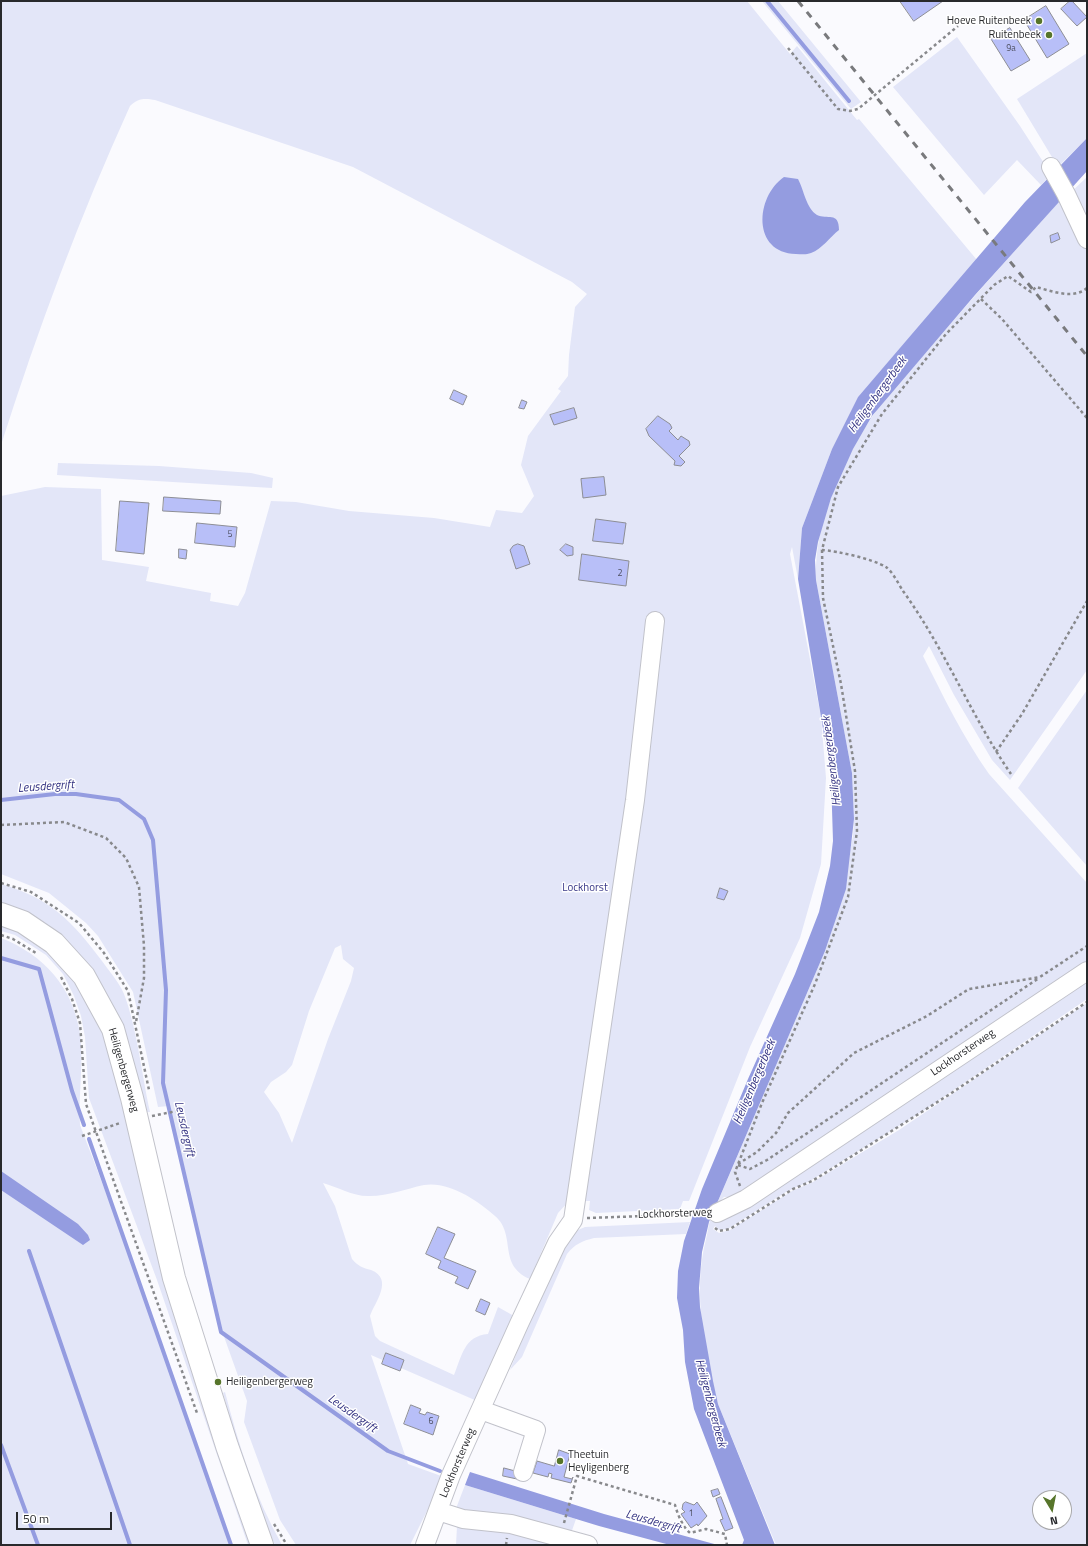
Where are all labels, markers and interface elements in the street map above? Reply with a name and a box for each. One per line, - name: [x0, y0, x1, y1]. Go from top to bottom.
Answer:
- place label: Hoeve Ruitenbeek: [947, 14, 1031, 28]
- marker: Hoeve Ruitenbeek: [1034, 16, 1044, 26]
- place label: Ruitenbeek: [989, 28, 1041, 42]
- marker: Ruitenbeek: [1044, 30, 1054, 40]
- house number: 9a: [1006, 44, 1016, 54]
- water label: Heiligenbergerbeek: [846, 354, 910, 436]
- house number: 5: [227, 530, 233, 540]
- house number: 2: [617, 569, 623, 579]
- water label: Heiligenbergerbeek: [819, 715, 845, 807]
- water label: Leusdergrift: [17, 778, 75, 796]
- park label: Lockhorst: [562, 881, 608, 895]
- street label: Heiligenbergerweg: [105, 1026, 141, 1114]
- street label: Lockhorsterweg: [928, 1027, 998, 1079]
- water label: Heiligenbergerbeek: [731, 1038, 779, 1126]
- water label: Leusdergrift: [171, 1100, 197, 1158]
- street label: Lockhorsterweg: [638, 1206, 712, 1222]
- water label: Heiligenbergerbeek: [691, 1358, 729, 1448]
- place label: Heiligenbergerweg: [226, 1375, 313, 1389]
- marker: Heiligenbergerweg: [213, 1377, 223, 1387]
- water label: Leusdergrift: [325, 1392, 379, 1436]
- house number: 6: [428, 1417, 434, 1427]
- street label: Lockhorsterweg: [437, 1426, 479, 1500]
- place label: Theetuin Heyligenberg: [568, 1448, 629, 1474]
- marker: Theetuin Heyligenberg: [555, 1456, 565, 1466]
- north arrow: [1032, 1490, 1072, 1530]
- scale bar: [18, 1504, 114, 1530]
- water label: Leusdergrift: [624, 1507, 682, 1537]
- text: 50 m: [23, 1509, 49, 1528]
- house number: 1: [688, 1509, 694, 1519]
- text: N: [1049, 1512, 1059, 1529]

